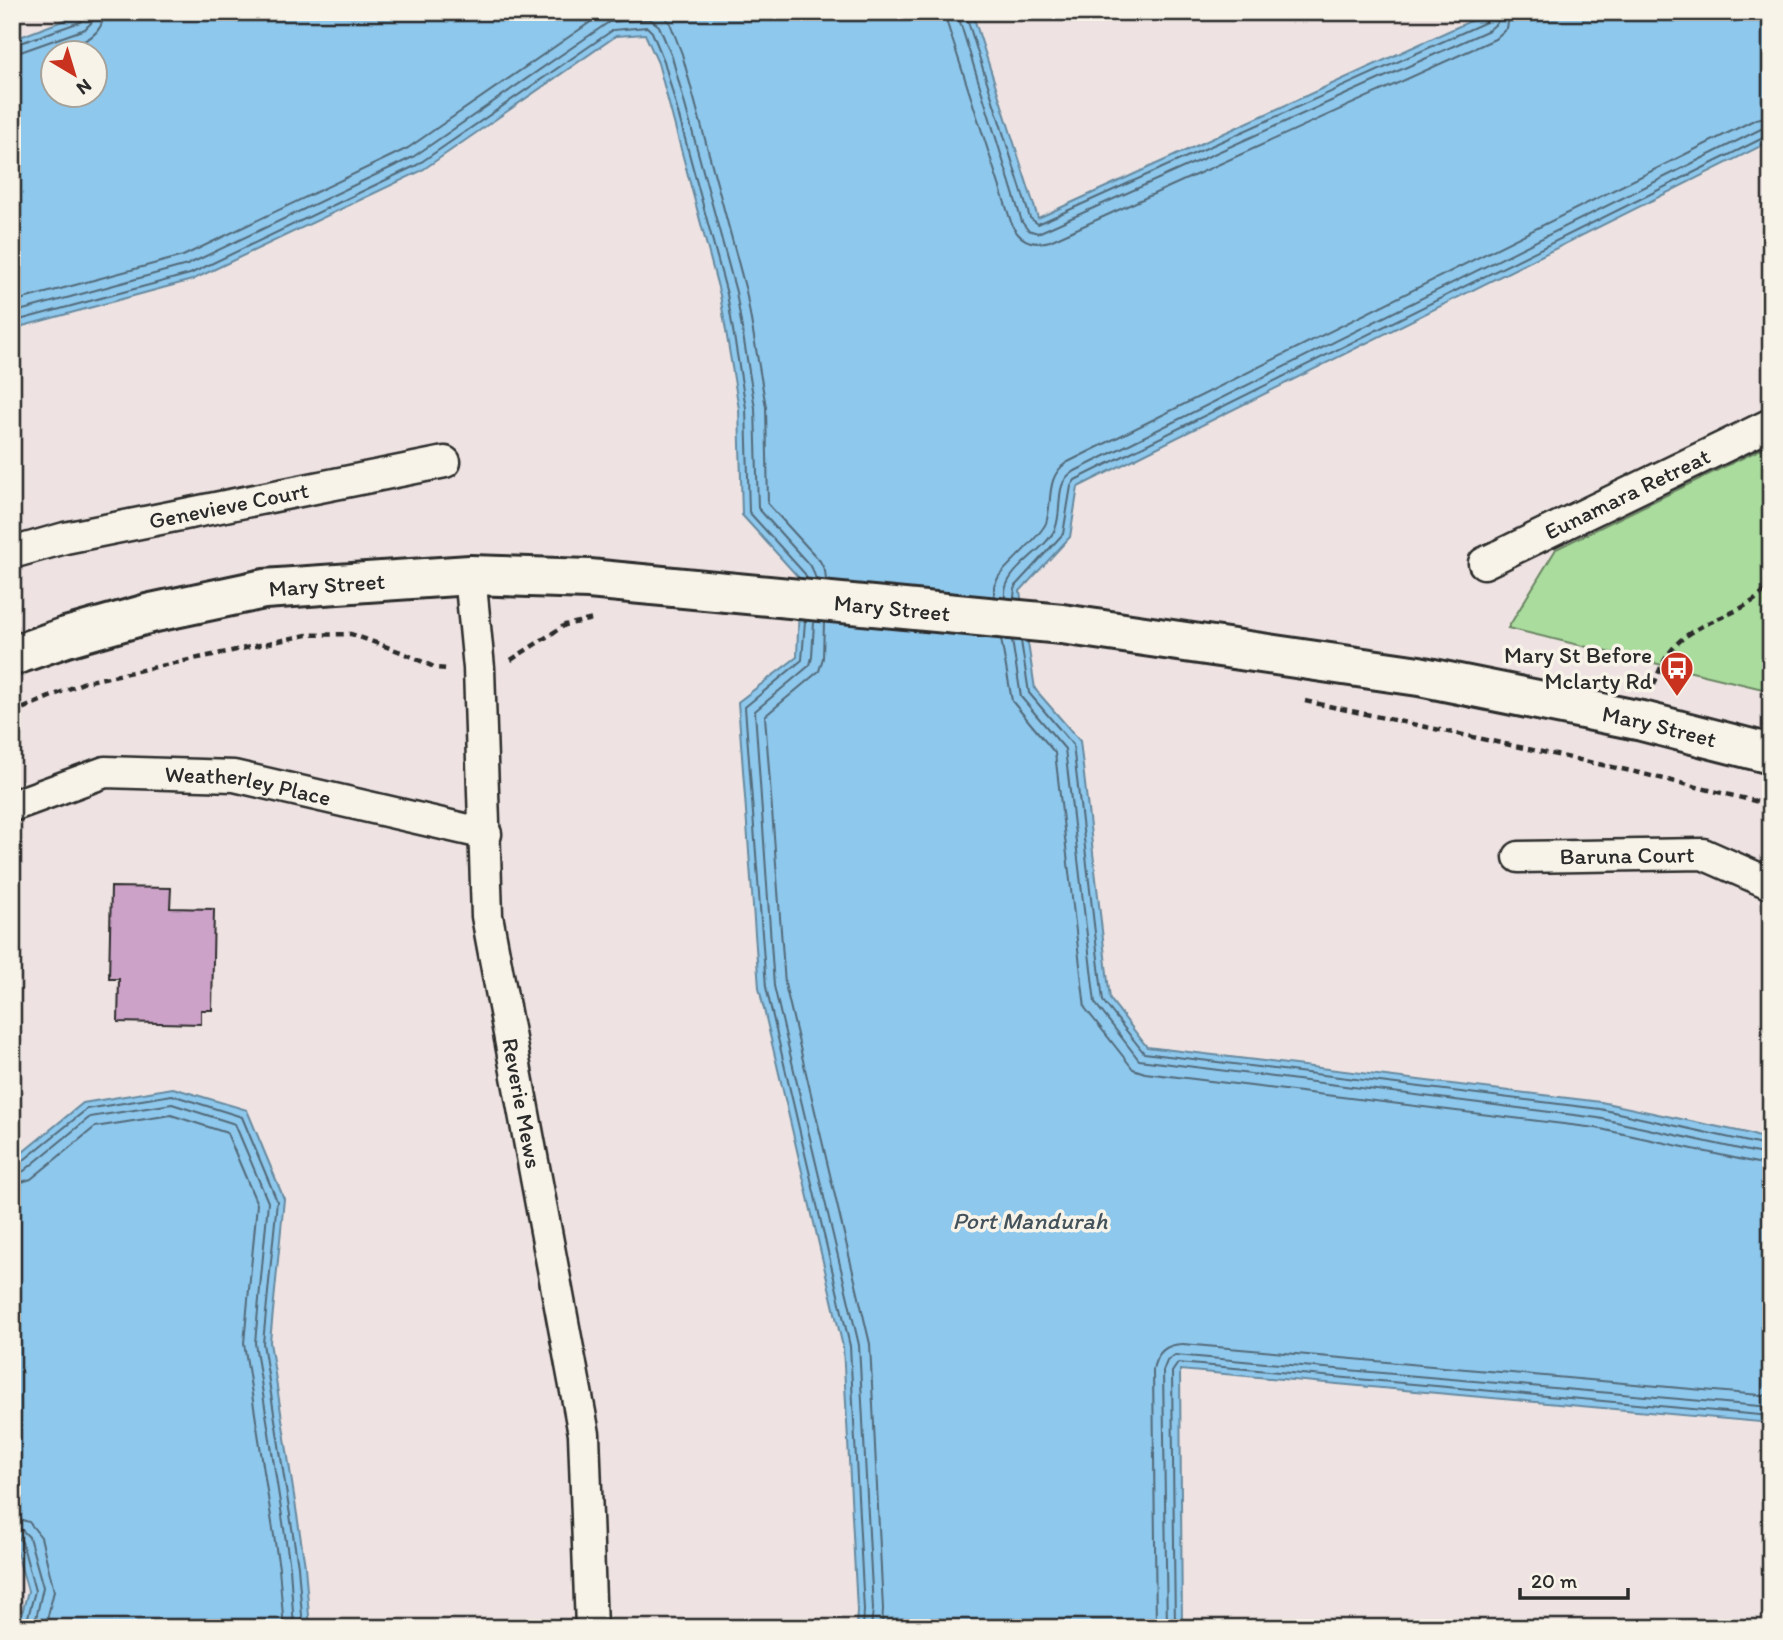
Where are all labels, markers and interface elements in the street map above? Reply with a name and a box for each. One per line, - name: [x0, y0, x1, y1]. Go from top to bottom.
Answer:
- north arrow: [38, 38, 108, 108]
- text: N: [72, 74, 96, 100]
- street label: Eunamara Retreat: [1540, 442, 1715, 546]
- street label: Genevieve Court: [146, 476, 311, 535]
- street label: Mary Street: [268, 567, 386, 603]
- street label: Mary Street: [833, 588, 952, 627]
- place label: Mary St Before Mclarty Rd: [1504, 641, 1652, 695]
- bus stop icon: Mary St Before Mclarty Rd: [1658, 649, 1696, 698]
- street label: Mary Street: [1600, 699, 1720, 754]
- street label: Weatherley Place: [164, 760, 334, 812]
- street label: Baruna Court: [1559, 840, 1695, 870]
- street label: Reverie Mews: [496, 1036, 548, 1171]
- water label: Port Mandurah: [953, 1206, 1108, 1235]
- scale bar: [1520, 1556, 1629, 1600]
- text: 20 m: [1531, 1568, 1578, 1593]

